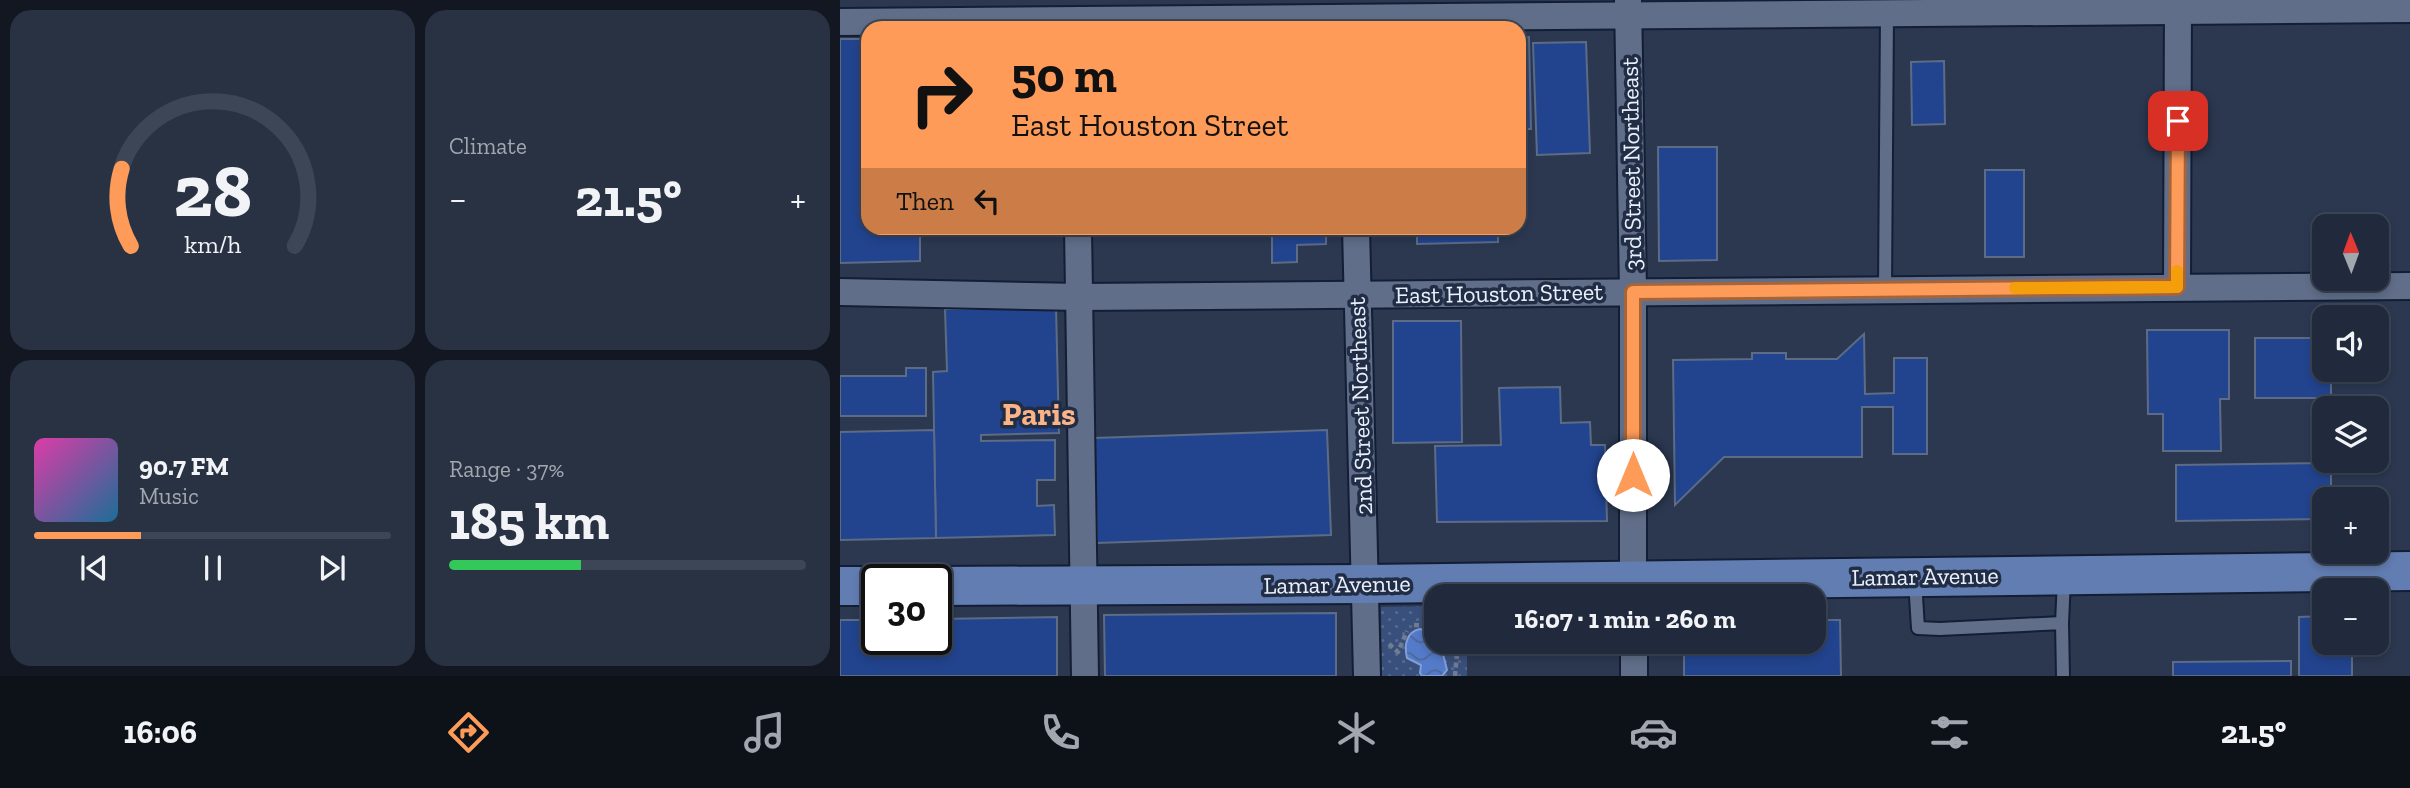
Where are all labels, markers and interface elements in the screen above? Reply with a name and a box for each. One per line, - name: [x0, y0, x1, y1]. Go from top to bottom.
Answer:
- text: 50 m: [1011, 46, 1117, 105]
- icon: right: [896, 49, 987, 140]
- street label: 3rd Street Northeast: [1615, 57, 1647, 271]
- pin: [2148, 91, 2208, 151]
- icon: arrive: [2159, 102, 2197, 140]
- text: East Houston Street: [1011, 106, 1288, 144]
- text: Climate: [449, 132, 527, 160]
- text: 28: [173, 147, 252, 235]
- text: 21.5°: [575, 167, 682, 229]
- text: −: [449, 176, 467, 222]
- text: +: [790, 176, 806, 222]
- icon: left: [968, 182, 1006, 220]
- text: Then: [896, 185, 954, 217]
- north arrow: [2312, 214, 2389, 290]
- map controls: [2312, 214, 2389, 655]
- text: km/h: [184, 229, 241, 259]
- street label: East Houston Street: [1395, 277, 1603, 309]
- street label: 2nd Street Northeast: [1342, 297, 1378, 515]
- button: sound: [2312, 305, 2389, 382]
- district label: Paris: [1002, 395, 1076, 433]
- button: layers: [2312, 396, 2389, 473]
- position arrow: [1596, 438, 1670, 512]
- text: 90.7 FM: [139, 450, 229, 482]
- text: Range · 37%: [449, 455, 564, 483]
- text: Music: [139, 482, 199, 510]
- button: +: [2312, 487, 2389, 564]
- text: 185 km: [449, 490, 609, 552]
- icon: previous: [75, 549, 113, 587]
- icon: pause: [194, 549, 232, 587]
- icon: next: [313, 549, 351, 587]
- street label: Lamar Avenue: [1851, 560, 1999, 592]
- speed limit sign: 30: [861, 564, 952, 655]
- street label: Lamar Avenue: [1263, 568, 1411, 600]
- button: −: [2312, 578, 2389, 655]
- text: 16:07 · 1 min · 260 m: [1514, 603, 1736, 635]
- icon: directions: [444, 708, 493, 757]
- icon: music: [740, 708, 789, 757]
- icon: phone: [1036, 708, 1085, 757]
- icon: climate: [1332, 708, 1381, 757]
- icon: car: [1629, 708, 1678, 757]
- icon: filters: [1925, 708, 1974, 757]
- text: 16:06: [124, 713, 197, 751]
- text: 21.5°: [2221, 713, 2286, 751]

